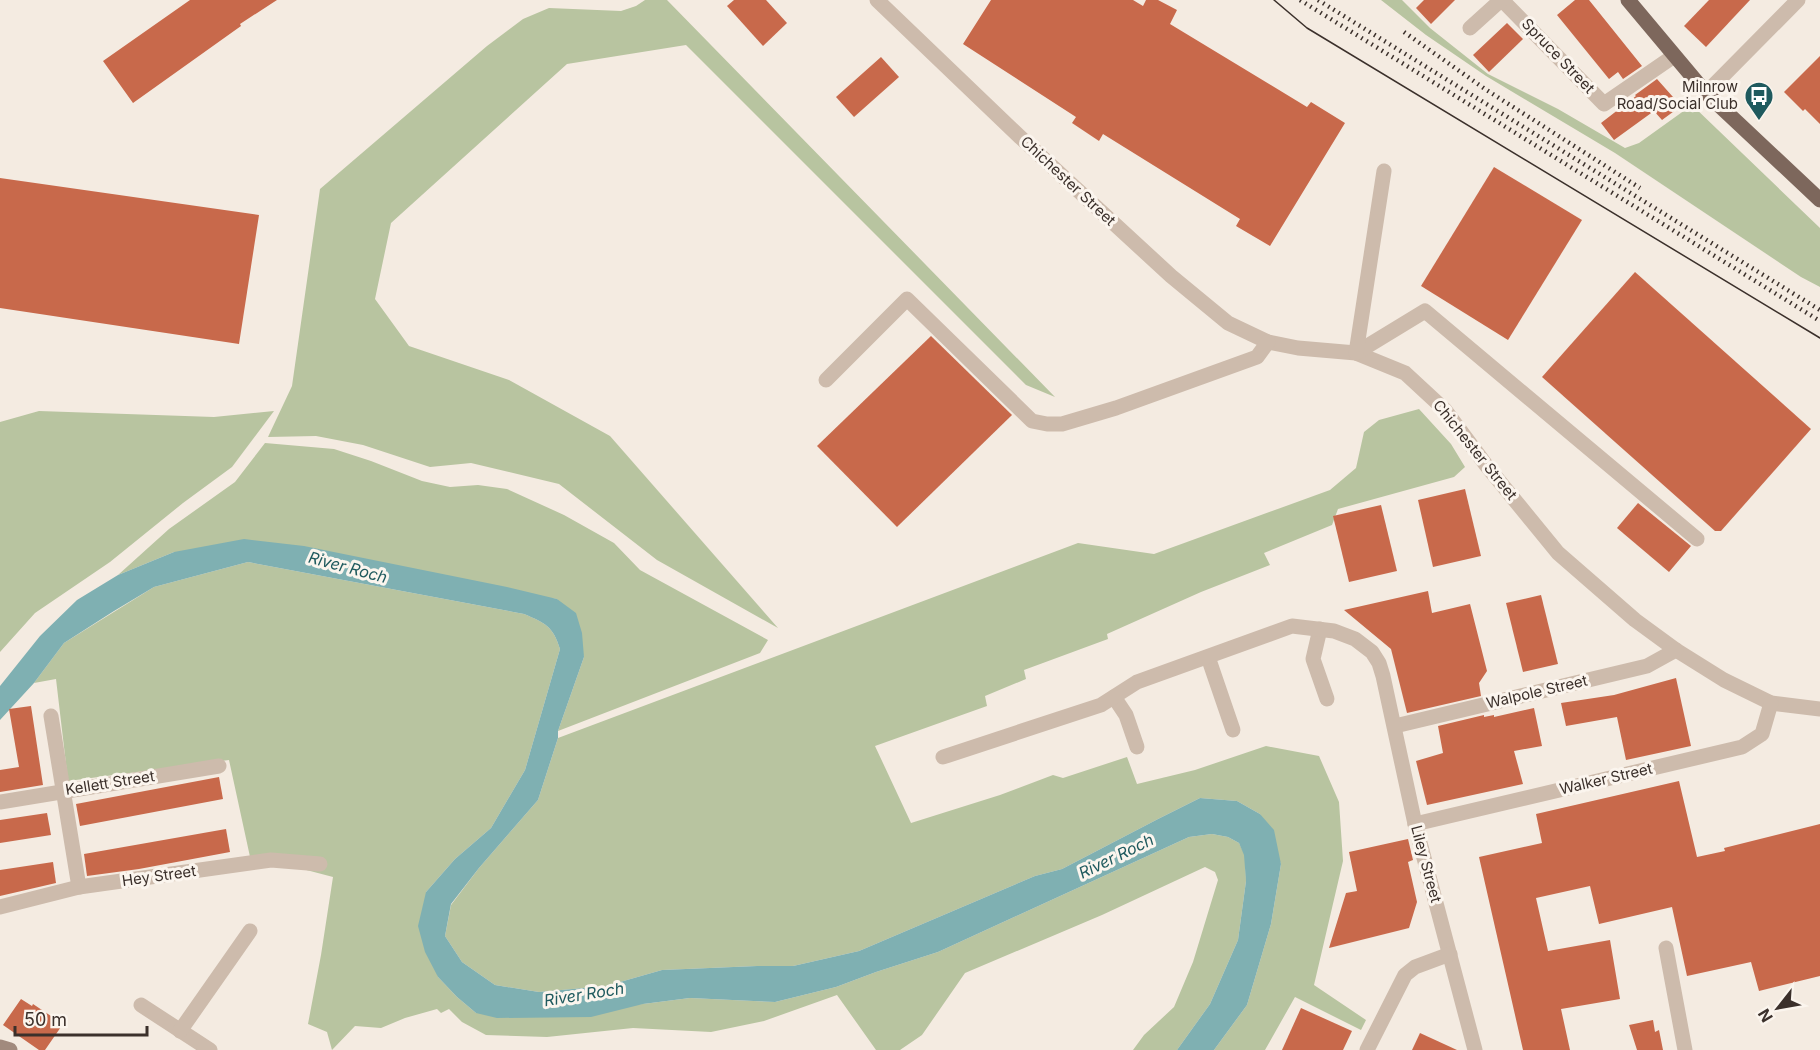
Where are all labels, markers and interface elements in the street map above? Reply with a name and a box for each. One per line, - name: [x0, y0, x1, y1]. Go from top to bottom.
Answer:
- street label: Spruce Street: [1518, 14, 1599, 97]
- place label: Milnrow Road/Social Club: [1617, 77, 1738, 113]
- bus stop icon: Milnrow Road/Social Club: [1743, 80, 1775, 122]
- street label: Chichester Street: [1017, 132, 1120, 230]
- street label: Chichester Street: [1429, 396, 1522, 504]
- water label: River Roch: [306, 547, 390, 587]
- street label: Walpole Street: [1484, 671, 1589, 712]
- street label: Walker Street: [1558, 759, 1654, 798]
- street label: Kellett Street: [64, 766, 156, 799]
- street label: Liley Street: [1407, 823, 1446, 905]
- water label: River Roch: [1075, 829, 1157, 883]
- street label: Hey Street: [121, 861, 197, 890]
- water label: River Roch: [542, 978, 626, 1010]
- north arrow: [1748, 978, 1808, 1038]
- scale bar: [15, 999, 147, 1037]
- text: N: [1753, 1005, 1777, 1026]
- text: 50 m: [24, 1009, 67, 1030]

